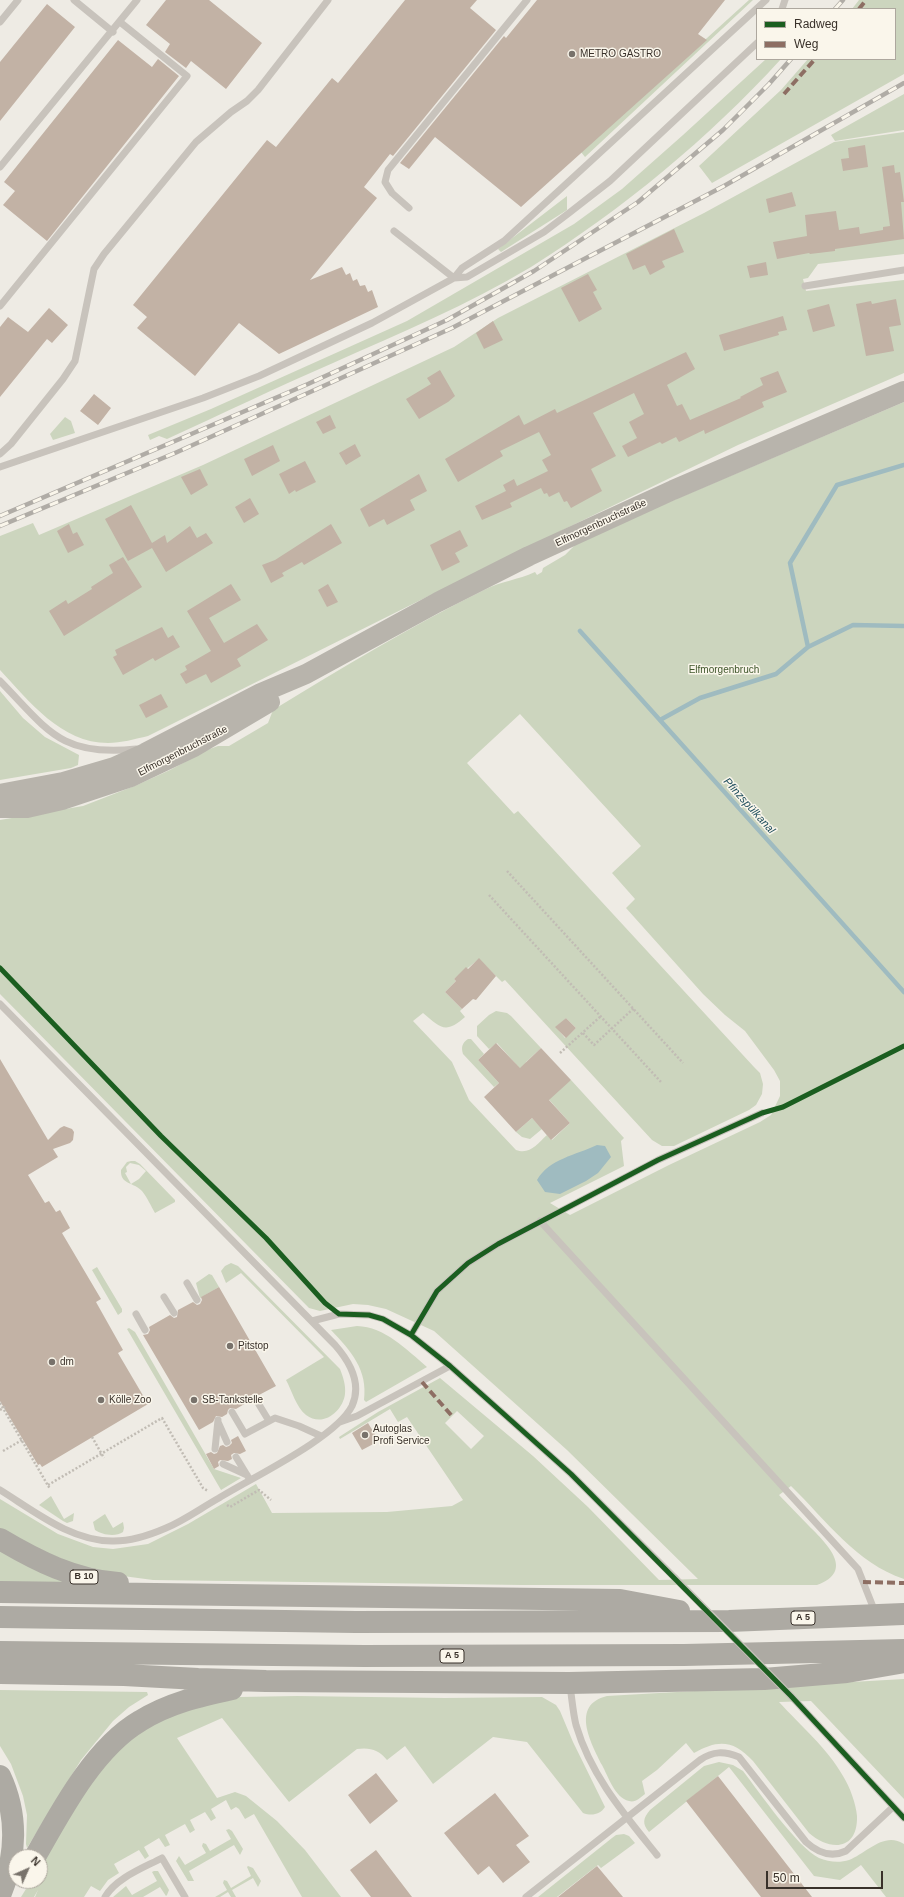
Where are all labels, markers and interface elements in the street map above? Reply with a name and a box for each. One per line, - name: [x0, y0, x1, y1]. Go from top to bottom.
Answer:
- legend: [756, 8, 896, 60]
- text: Radweg: [794, 17, 838, 31]
- text: Weg: [794, 37, 818, 51]
- place label: METRO GASTRO: [580, 48, 661, 60]
- marker: METRO GASTRO: [567, 49, 577, 59]
- street label: Elfmorgenbruchstraße: [554, 497, 648, 549]
- park label: Elfmorgenbruch: [689, 664, 759, 676]
- street label: Elfmorgenbruchstraße: [136, 723, 230, 779]
- water label: Pfinzspülkanal: [720, 775, 778, 837]
- place label: Pitstop: [238, 1340, 269, 1352]
- marker: Pitstop: [225, 1341, 235, 1351]
- place label: dm: [60, 1356, 74, 1368]
- marker: dm: [47, 1357, 57, 1367]
- place label: Kölle Zoo: [109, 1394, 151, 1406]
- place label: SB-Tankstelle: [202, 1394, 263, 1406]
- marker: Kölle Zoo: [96, 1395, 106, 1405]
- marker: SB-Tankstelle: [189, 1395, 199, 1405]
- place label: Autoglas Profi Service: [373, 1423, 430, 1446]
- marker: Autoglas Profi Service: [360, 1430, 370, 1440]
- road number: B 10: [70, 1570, 98, 1584]
- road number: A 5: [791, 1611, 815, 1625]
- road number: A 5: [440, 1649, 464, 1663]
- north arrow: [8, 1849, 48, 1889]
- text: N: [29, 1854, 43, 1868]
- scale bar: [768, 1863, 885, 1889]
- text: 50 m: [773, 1871, 800, 1885]

